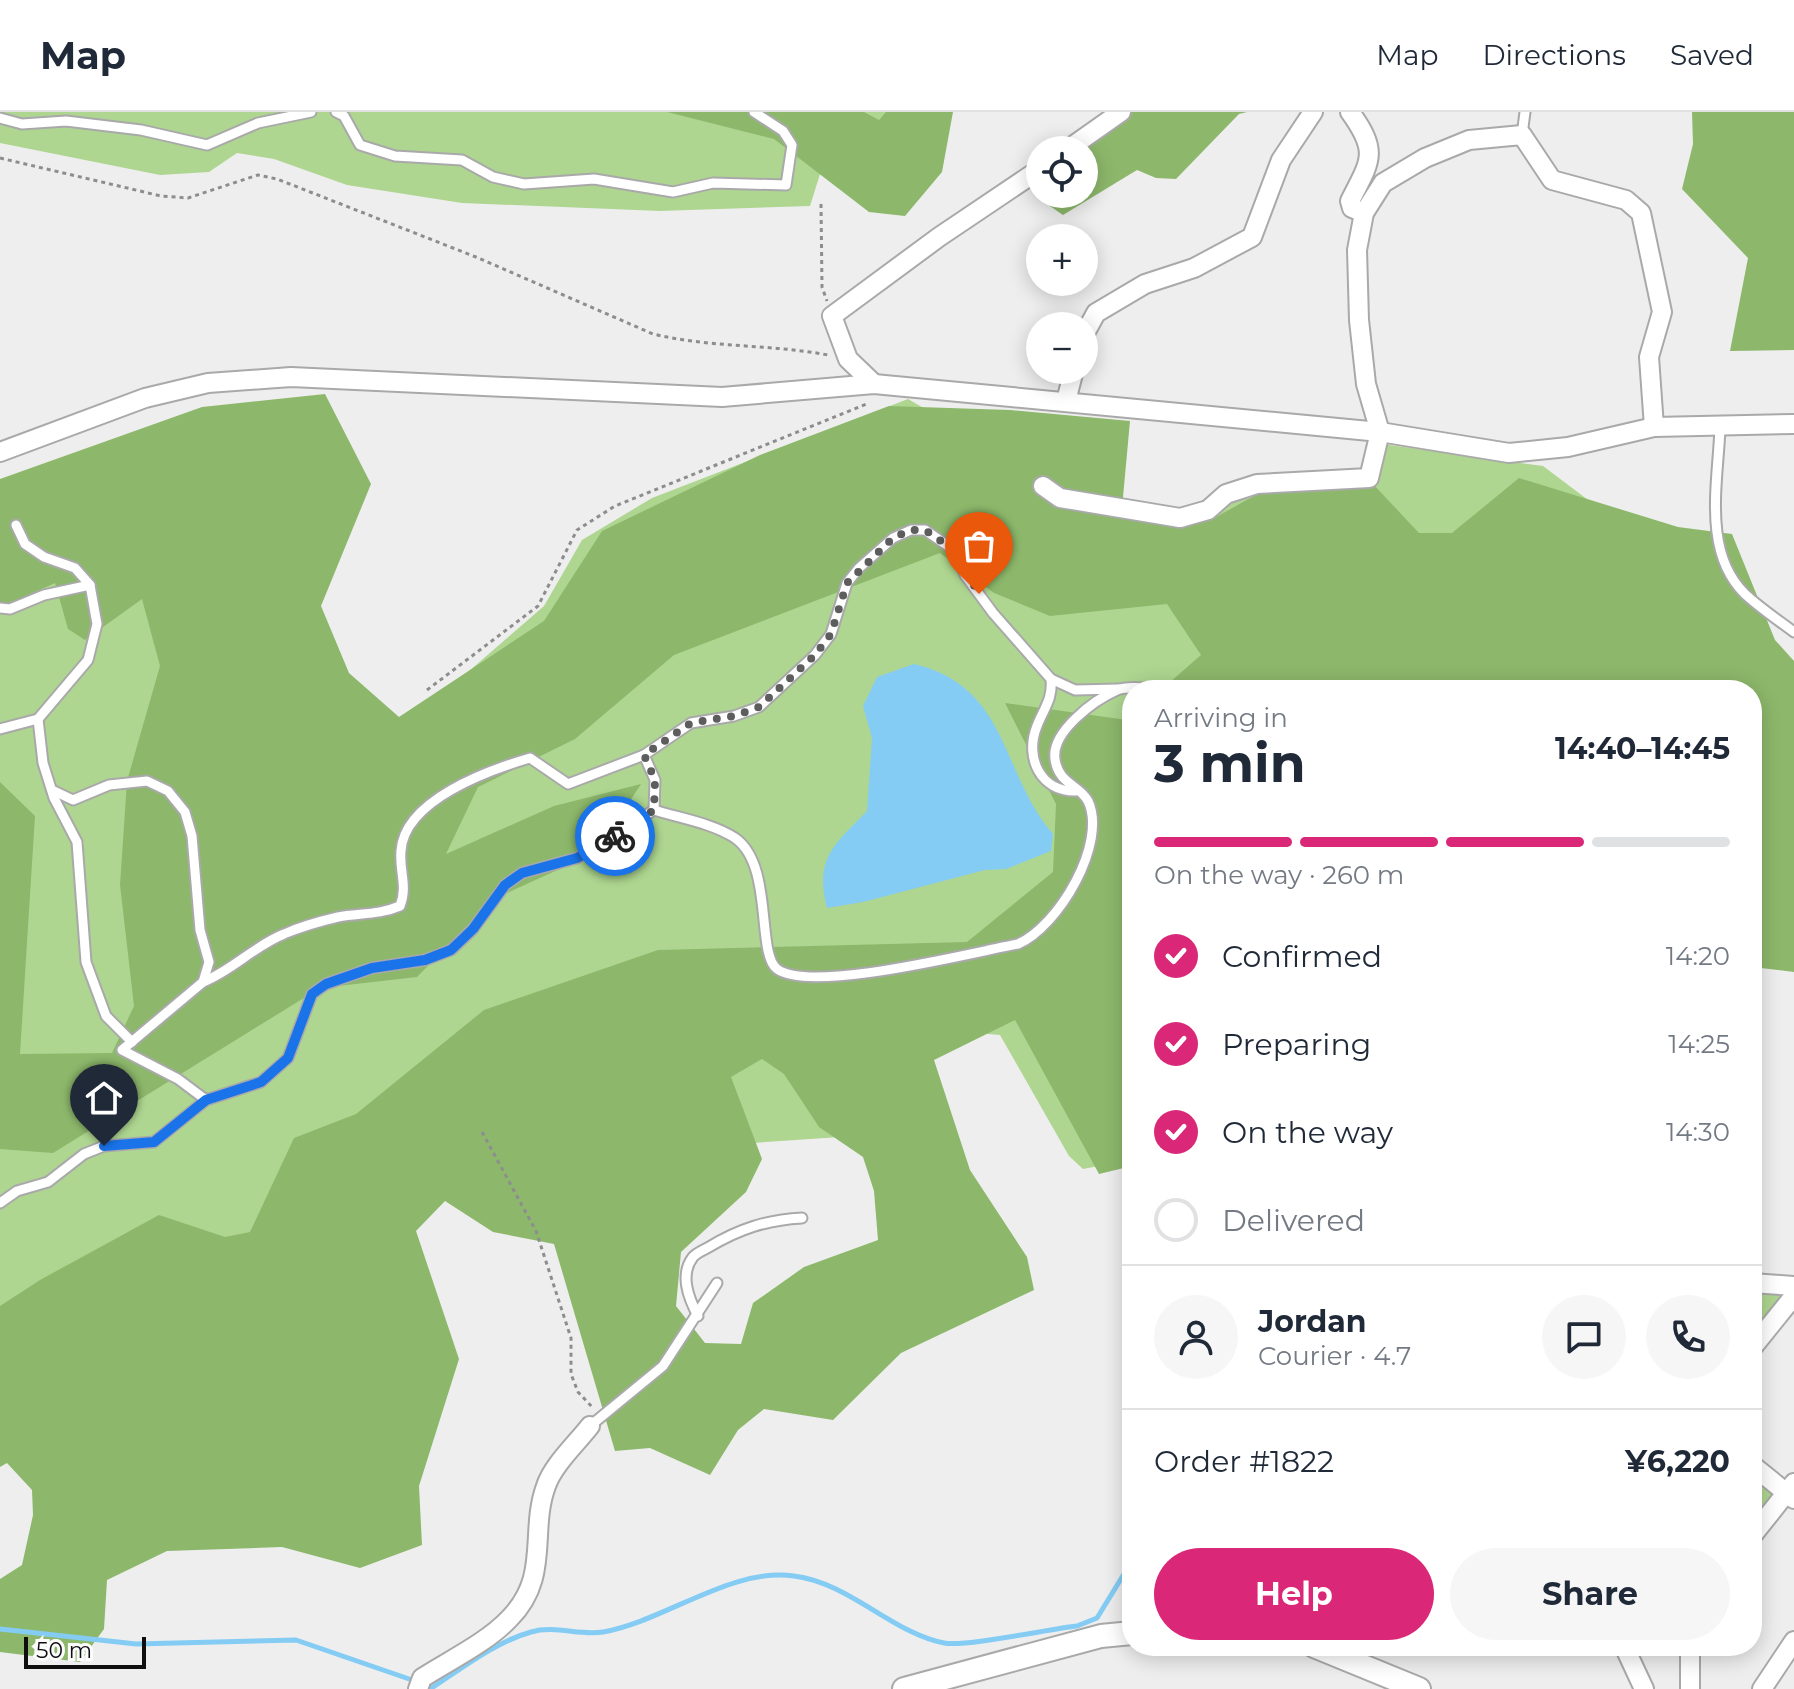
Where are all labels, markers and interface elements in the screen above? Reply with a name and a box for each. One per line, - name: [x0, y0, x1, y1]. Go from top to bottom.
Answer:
- text: Map: [40, 32, 126, 79]
- text: Map: [1376, 38, 1438, 72]
- text: Directions: [1482, 38, 1626, 72]
- text: Saved: [1670, 38, 1754, 72]
- map controls: [1026, 136, 1098, 384]
- button: locate: [1026, 136, 1098, 208]
- button: +: [1026, 224, 1098, 296]
- button: −: [1026, 312, 1098, 384]
- pin: [945, 512, 1013, 594]
- icon: bag: [957, 524, 1001, 568]
- text: Arriving in: [1154, 702, 1288, 734]
- text: 14:40–14:45: [1555, 730, 1730, 767]
- text: 3 min: [1154, 732, 1306, 795]
- courier: [575, 796, 655, 876]
- icon: bike: [593, 814, 637, 858]
- text: On the way · 260 m: [1154, 859, 1404, 891]
- icon: check: [1154, 934, 1198, 978]
- text: Confirmed: [1222, 938, 1382, 975]
- text: 14:20: [1666, 940, 1730, 972]
- icon: check: [1154, 1022, 1198, 1066]
- text: Preparing: [1222, 1026, 1371, 1063]
- text: 14:25: [1668, 1028, 1730, 1060]
- pin: [70, 1064, 138, 1146]
- icon: home: [82, 1076, 126, 1120]
- icon: check: [1154, 1110, 1198, 1154]
- text: On the way: [1222, 1114, 1393, 1151]
- text: 14:30: [1666, 1116, 1730, 1148]
- text: Delivered: [1222, 1202, 1365, 1239]
- button: person: [1154, 1295, 1238, 1379]
- button: chat: [1542, 1295, 1626, 1379]
- button: phone: [1646, 1295, 1730, 1379]
- text: Jordan: [1258, 1303, 1367, 1340]
- text: Courier · 4.7: [1258, 1340, 1411, 1372]
- text: Order #1822: [1154, 1443, 1334, 1480]
- text: ¥6,220: [1625, 1443, 1730, 1480]
- button: Help: [1154, 1548, 1434, 1640]
- button: Share: [1450, 1548, 1730, 1640]
- scale bar: [24, 1633, 146, 1669]
- text: 50 m: [36, 1637, 92, 1664]

